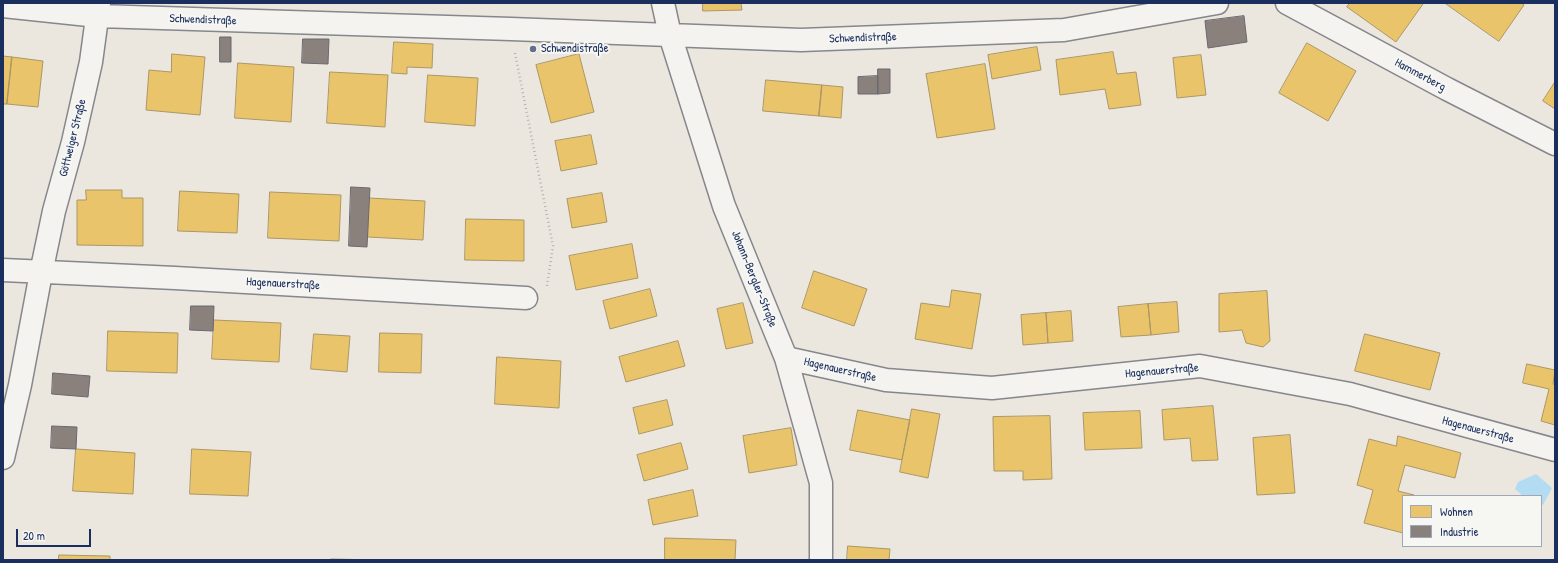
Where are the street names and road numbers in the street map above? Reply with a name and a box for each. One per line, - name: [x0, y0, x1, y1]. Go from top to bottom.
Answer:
- street label: Schwendistraße: [169, 12, 237, 28]
- street label: Schwendistraße: [829, 30, 897, 46]
- street label: Hammerberg: [1392, 56, 1448, 94]
- street label: Göttweiger Straße: [56, 98, 90, 178]
- street label: Johann-Bergler-Straße: [728, 229, 780, 329]
- street label: Hagenauerstraße: [246, 275, 320, 293]
- street label: Hagenauerstraße: [802, 355, 878, 385]
- street label: Hagenauerstraße: [1125, 361, 1199, 381]
- street label: Hagenauerstraße: [1440, 413, 1516, 447]

